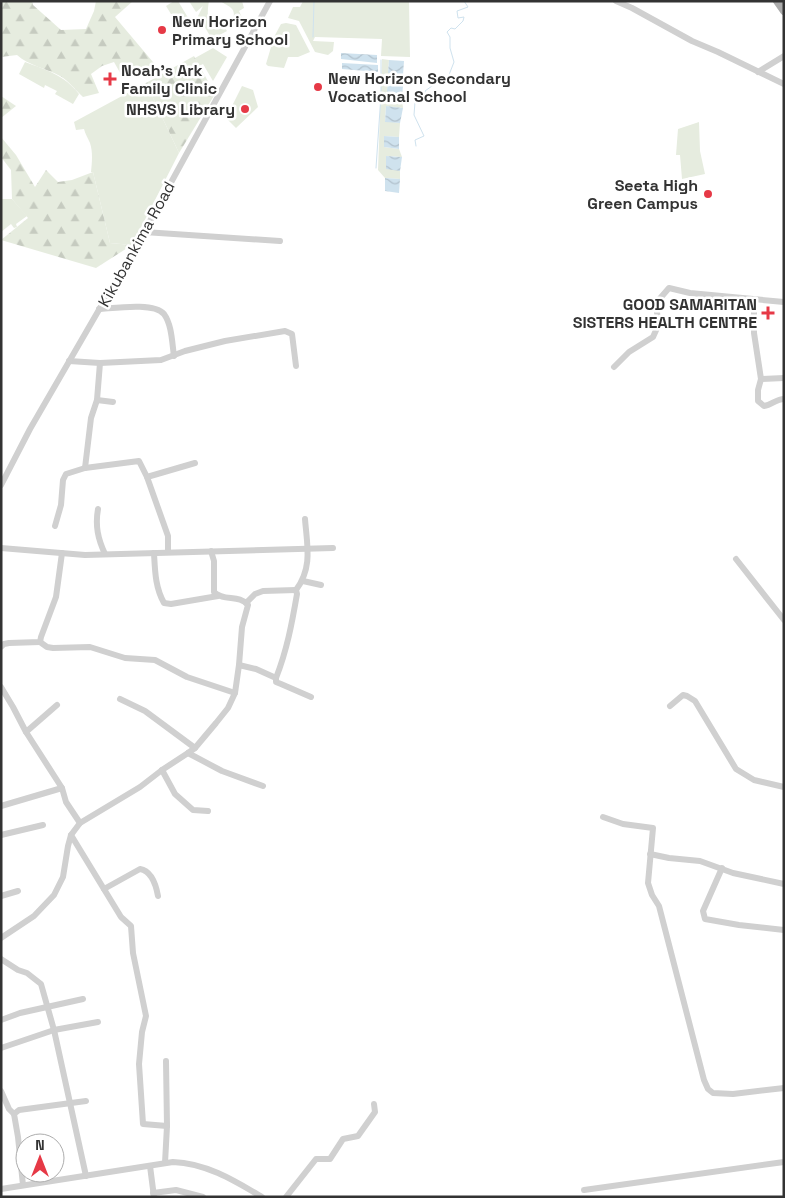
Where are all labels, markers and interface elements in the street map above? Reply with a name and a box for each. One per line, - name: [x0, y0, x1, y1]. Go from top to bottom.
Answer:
- place label: New Horizon Primary School: [172, 11, 288, 50]
- marker: New Horizon Primary School: [156, 24, 168, 36]
- place label: Noah's Ark Family Clinic: [121, 60, 217, 99]
- place label: New Horizon Secondary Vocational School: [328, 68, 511, 107]
- marker: Noah's Ark Family Clinic: [103, 72, 117, 86]
- marker: New Horizon Secondary Vocational School: [312, 81, 324, 93]
- place label: NHSVS Library: [126, 99, 235, 120]
- marker: NHSVS Library: [239, 103, 251, 115]
- place label: Seeta High Green Campus: [587, 175, 698, 214]
- street label: Kikubankima Road: [93, 178, 180, 311]
- marker: Seeta High Green Campus: [702, 188, 714, 200]
- place label: GOOD SAMARITAN SISTERS HEALTH CENTRE: [573, 294, 757, 333]
- marker: GOOD SAMARITAN SISTERS HEALTH CENTRE: [761, 306, 775, 320]
- north arrow: [15, 1133, 65, 1183]
- text: N: [35, 1136, 45, 1154]

